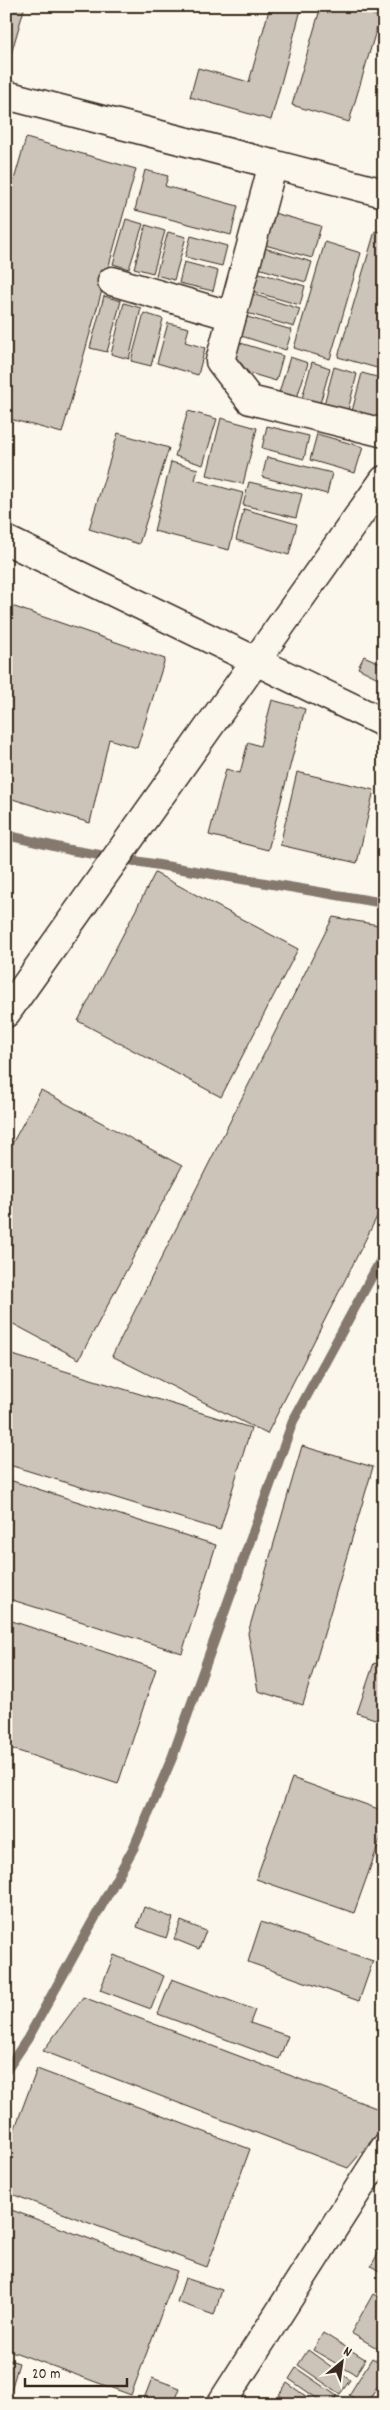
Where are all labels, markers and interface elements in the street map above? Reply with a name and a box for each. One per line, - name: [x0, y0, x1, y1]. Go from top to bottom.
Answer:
- north arrow: [318, 2338, 368, 2388]
- text: N: [339, 2342, 355, 2363]
- scale bar: [25, 2355, 128, 2387]
- text: 20 m: [32, 2364, 60, 2386]

